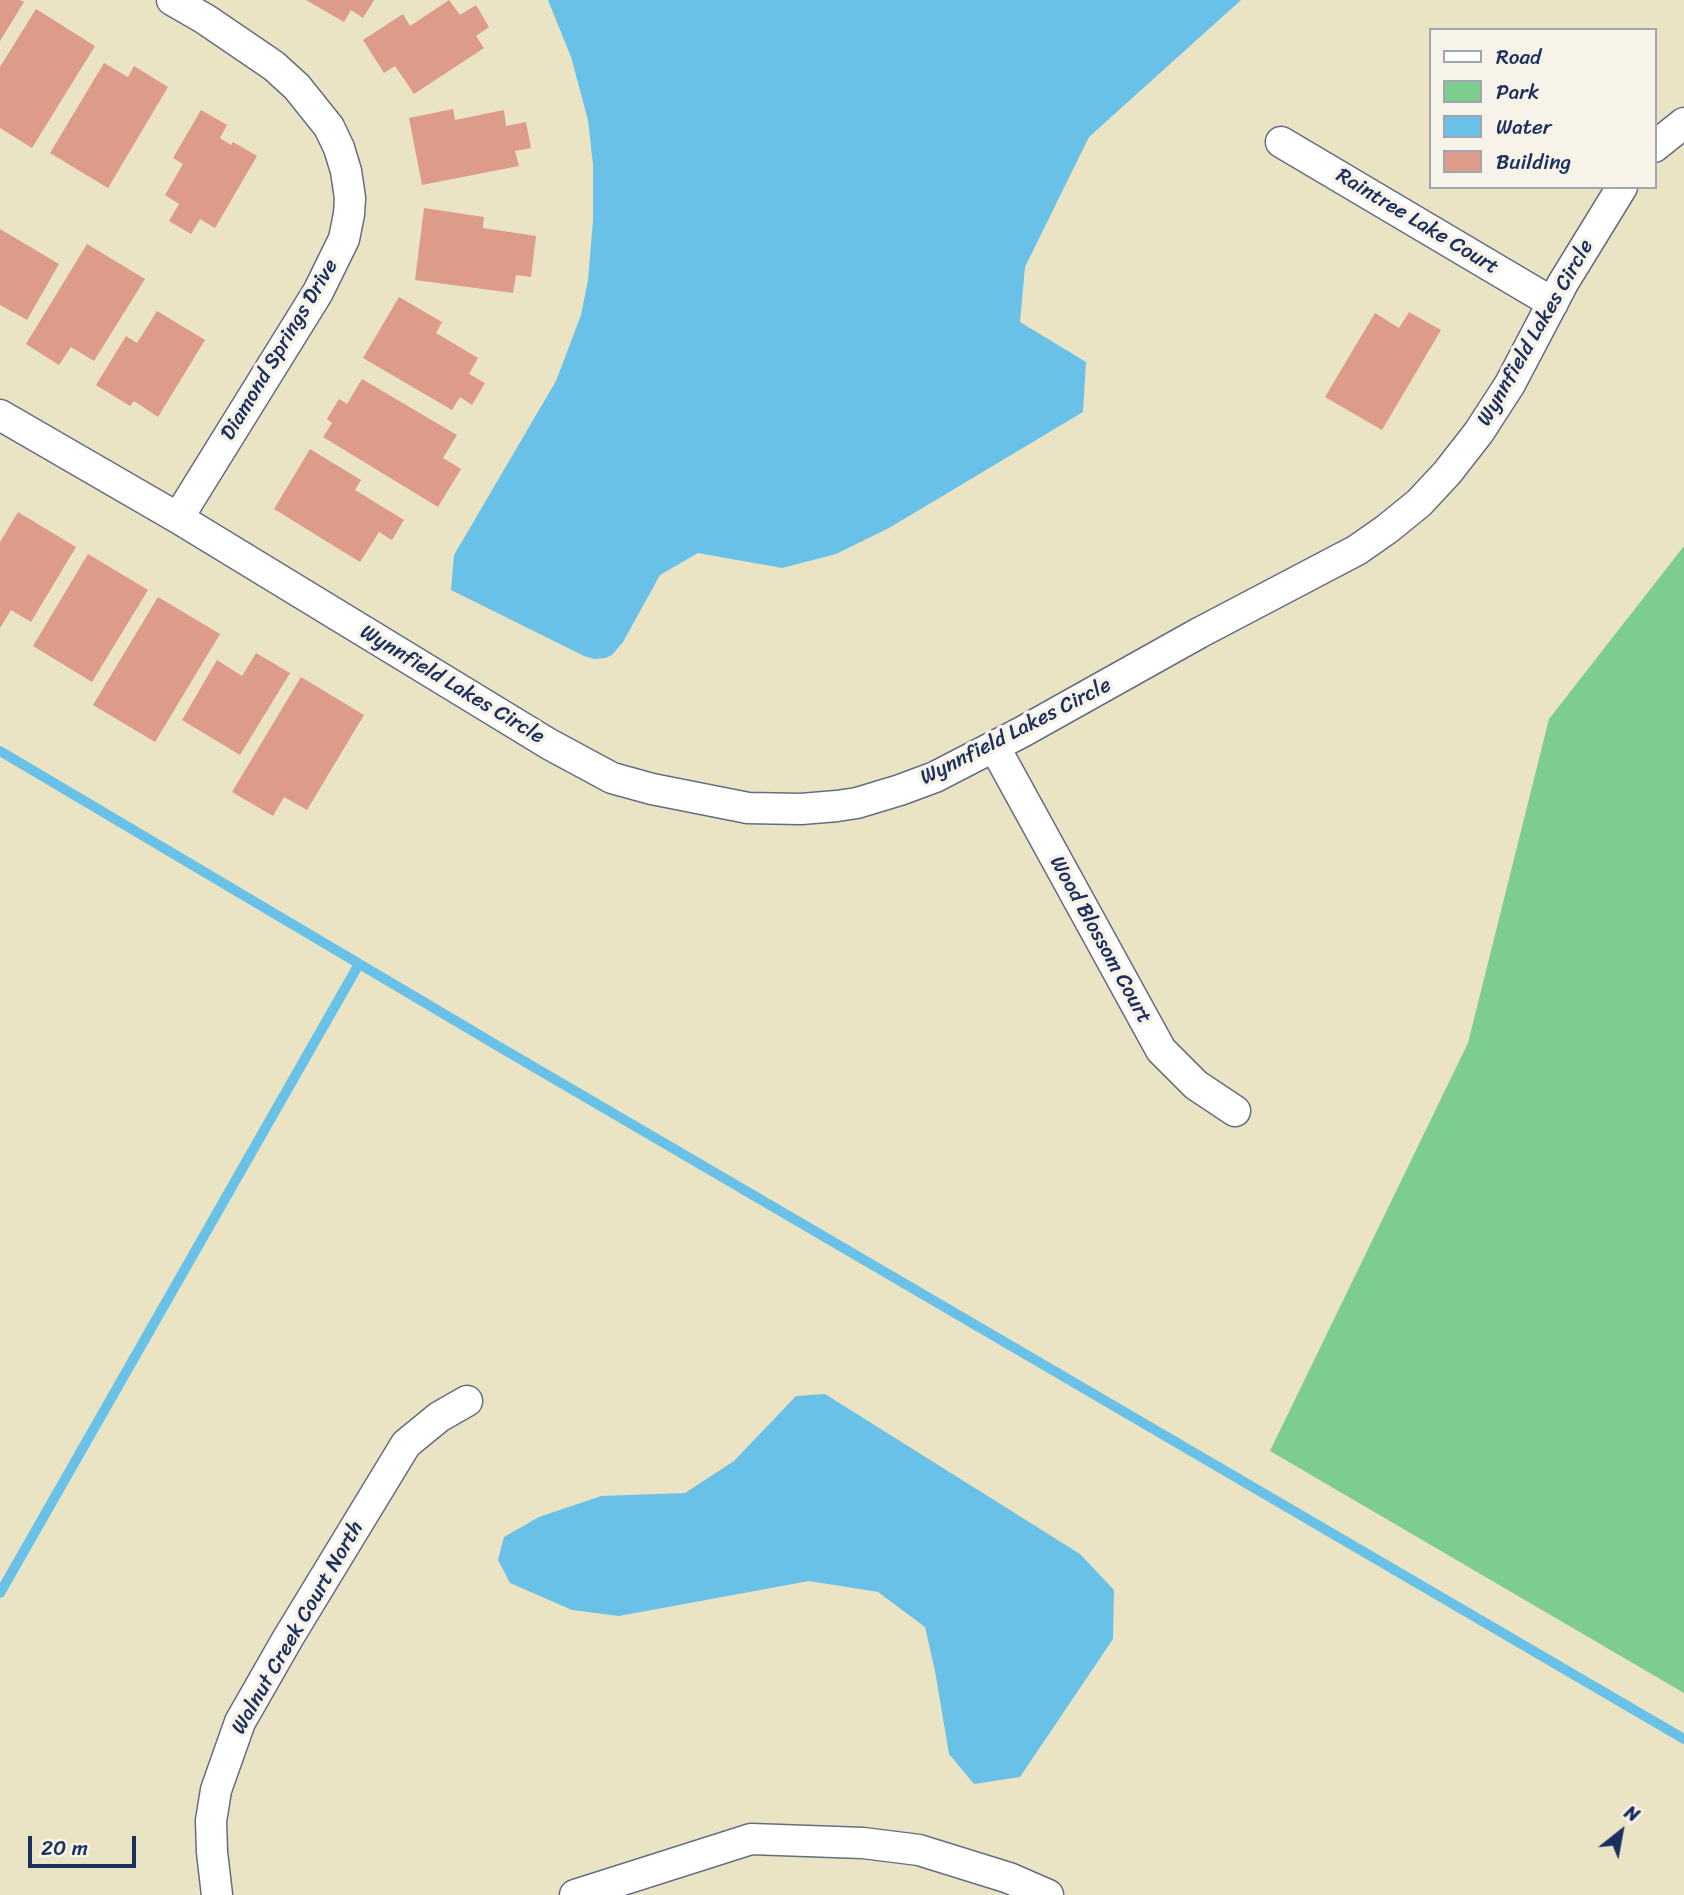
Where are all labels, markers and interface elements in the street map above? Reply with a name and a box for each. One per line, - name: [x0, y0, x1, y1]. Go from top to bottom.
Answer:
- legend: [1428, 28, 1656, 189]
- text: Road: [1496, 38, 1541, 76]
- text: Park: [1496, 73, 1539, 111]
- text: Water: [1496, 108, 1551, 146]
- text: Building: [1496, 143, 1571, 181]
- street label: Raintree Lake Court: [1331, 164, 1503, 280]
- street label: Wynnfield Lakes Circle: [1472, 235, 1600, 431]
- street label: Diamond Springs Drive: [216, 255, 344, 445]
- street label: Wynnfield Lakes Circle: [355, 620, 549, 750]
- street label: Wynnfield Lakes Circle: [916, 673, 1116, 791]
- street label: Wood Blossom Court: [1044, 852, 1156, 1028]
- street label: Walnut Creek Court North: [227, 1517, 369, 1739]
- text: N: [1618, 1796, 1646, 1831]
- north arrow: [1586, 1797, 1656, 1867]
- scale bar: [32, 1822, 140, 1866]
- text: 20 m: [41, 1829, 88, 1867]

